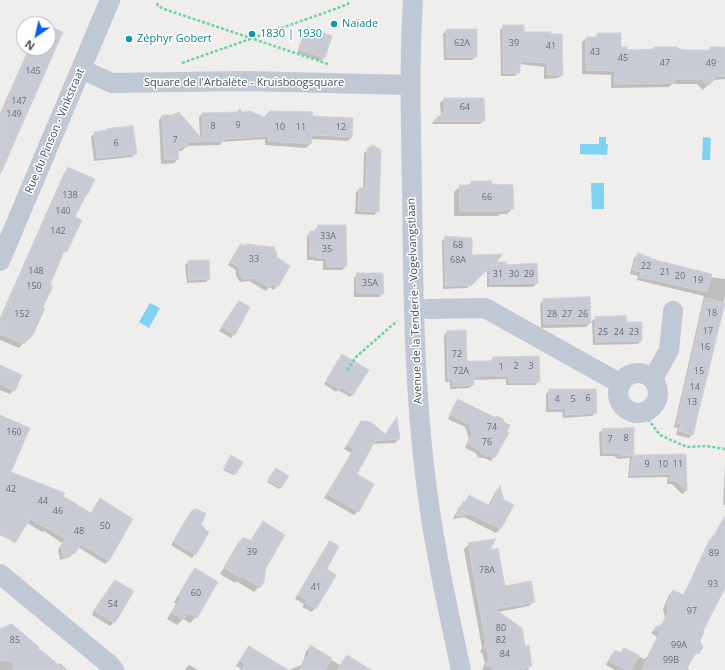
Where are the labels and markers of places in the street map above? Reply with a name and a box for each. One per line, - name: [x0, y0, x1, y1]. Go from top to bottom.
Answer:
- place label: Naïade: [342, 17, 378, 31]
- marker: Naïade: [329, 19, 339, 29]
- place label: 1830 | 1930: [260, 27, 322, 41]
- marker: 1830 | 1930: [247, 29, 257, 39]
- place label: Zéphyr Gobert: [137, 32, 212, 46]
- marker: Zéphyr Gobert: [124, 34, 134, 44]

